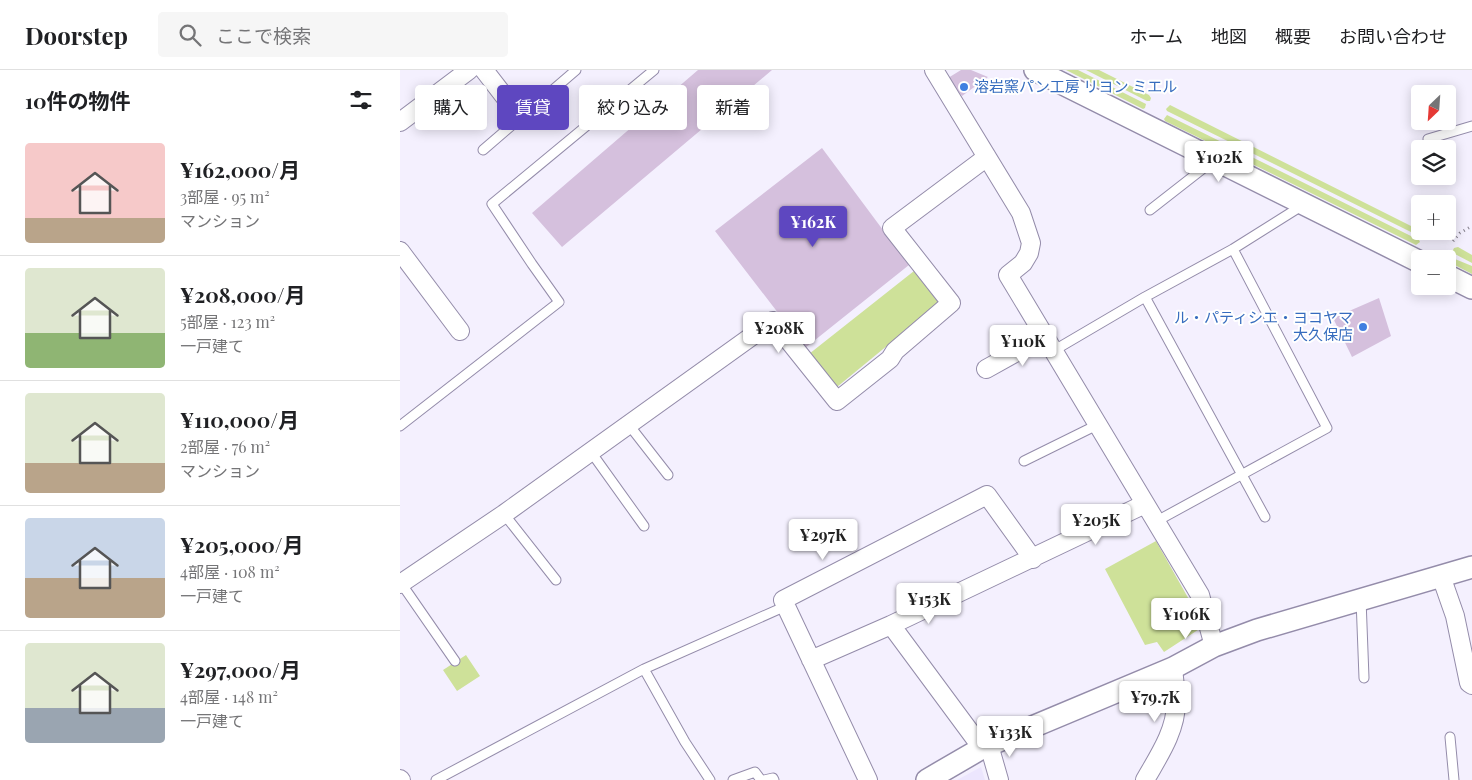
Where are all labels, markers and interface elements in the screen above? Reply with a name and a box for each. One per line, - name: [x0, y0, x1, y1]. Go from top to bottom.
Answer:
- search box: [158, 12, 508, 57]
- text: Doorstep: [25, 19, 128, 51]
- icon: search: [176, 21, 204, 49]
- text: ここで検索: [216, 22, 311, 48]
- text: ホーム: [1130, 24, 1183, 48]
- text: 地図: [1211, 24, 1247, 48]
- text: 概要: [1275, 24, 1311, 48]
- text: お問い合わせ: [1339, 24, 1447, 48]
- place label: 溶岩窯パン工房 リヨン ミエル: [974, 76, 1177, 96]
- marker: 溶岩窯パン工房 リヨン ミエル: [958, 81, 970, 93]
- chip: 購入: [415, 85, 487, 130]
- chip: 賃貸: [497, 85, 569, 130]
- chip: 絞り込み: [579, 85, 687, 130]
- chip: 新着: [697, 85, 769, 130]
- north arrow: [1411, 85, 1456, 130]
- map controls: [1411, 85, 1456, 295]
- text: 10件の物件: [25, 86, 131, 114]
- icon: filters: [347, 86, 375, 114]
- pin: ¥102K: [1184, 140, 1254, 183]
- button: layers: [1411, 140, 1456, 185]
- text: ¥102K: [1195, 146, 1243, 167]
- text: ¥162,000/月: [180, 155, 300, 183]
- icon: home: [65, 163, 125, 223]
- text: 3部屋 · 95 m²: [180, 186, 270, 207]
- button: +: [1411, 195, 1456, 240]
- pin: ¥162K: [778, 206, 848, 248]
- text: マンション: [180, 210, 260, 231]
- text: ¥162K: [790, 211, 836, 232]
- button: −: [1411, 250, 1456, 295]
- text: ¥208,000/月: [180, 280, 306, 308]
- icon: home: [65, 288, 125, 348]
- place label: ル・パティシエ・ヨコヤマ 大久保店: [1174, 307, 1353, 344]
- text: 5部屋 · 123 m²: [180, 311, 275, 332]
- pin: ¥208K: [744, 312, 814, 354]
- text: ¥208K: [754, 317, 804, 338]
- marker: ル・パティシエ・ヨコヤマ 大久保店: [1357, 321, 1369, 333]
- pin: ¥110K: [988, 324, 1058, 367]
- text: ¥110K: [1001, 330, 1045, 351]
- text: 一戸建て: [180, 335, 244, 356]
- text: ¥110,000/月: [180, 405, 299, 433]
- icon: home: [65, 413, 125, 473]
- text: 2部屋 · 76 m²: [180, 436, 270, 457]
- text: マンション: [180, 460, 260, 481]
- pin: ¥205K: [1061, 504, 1131, 546]
- text: ¥205K: [1072, 509, 1120, 530]
- pin: ¥297K: [788, 518, 858, 561]
- text: ¥297K: [800, 524, 846, 545]
- text: ¥205,000/月: [180, 530, 303, 558]
- icon: home: [65, 538, 125, 598]
- text: 4部屋 · 108 m²: [180, 561, 280, 582]
- pin: ¥153K: [894, 582, 964, 625]
- text: 一戸建て: [180, 585, 244, 606]
- text: ¥153K: [907, 588, 951, 609]
- pin: ¥106K: [1151, 598, 1221, 640]
- text: ¥106K: [1162, 603, 1210, 624]
- text: ¥297,000/月: [180, 655, 301, 683]
- icon: home: [65, 663, 125, 723]
- pin: ¥79.7K: [1114, 680, 1196, 723]
- text: 4部屋 · 148 m²: [180, 686, 278, 707]
- text: ¥79.7K: [1130, 686, 1180, 707]
- text: 一戸建て: [180, 710, 244, 731]
- pin: ¥133K: [975, 716, 1045, 758]
- text: ¥133K: [988, 721, 1032, 742]

